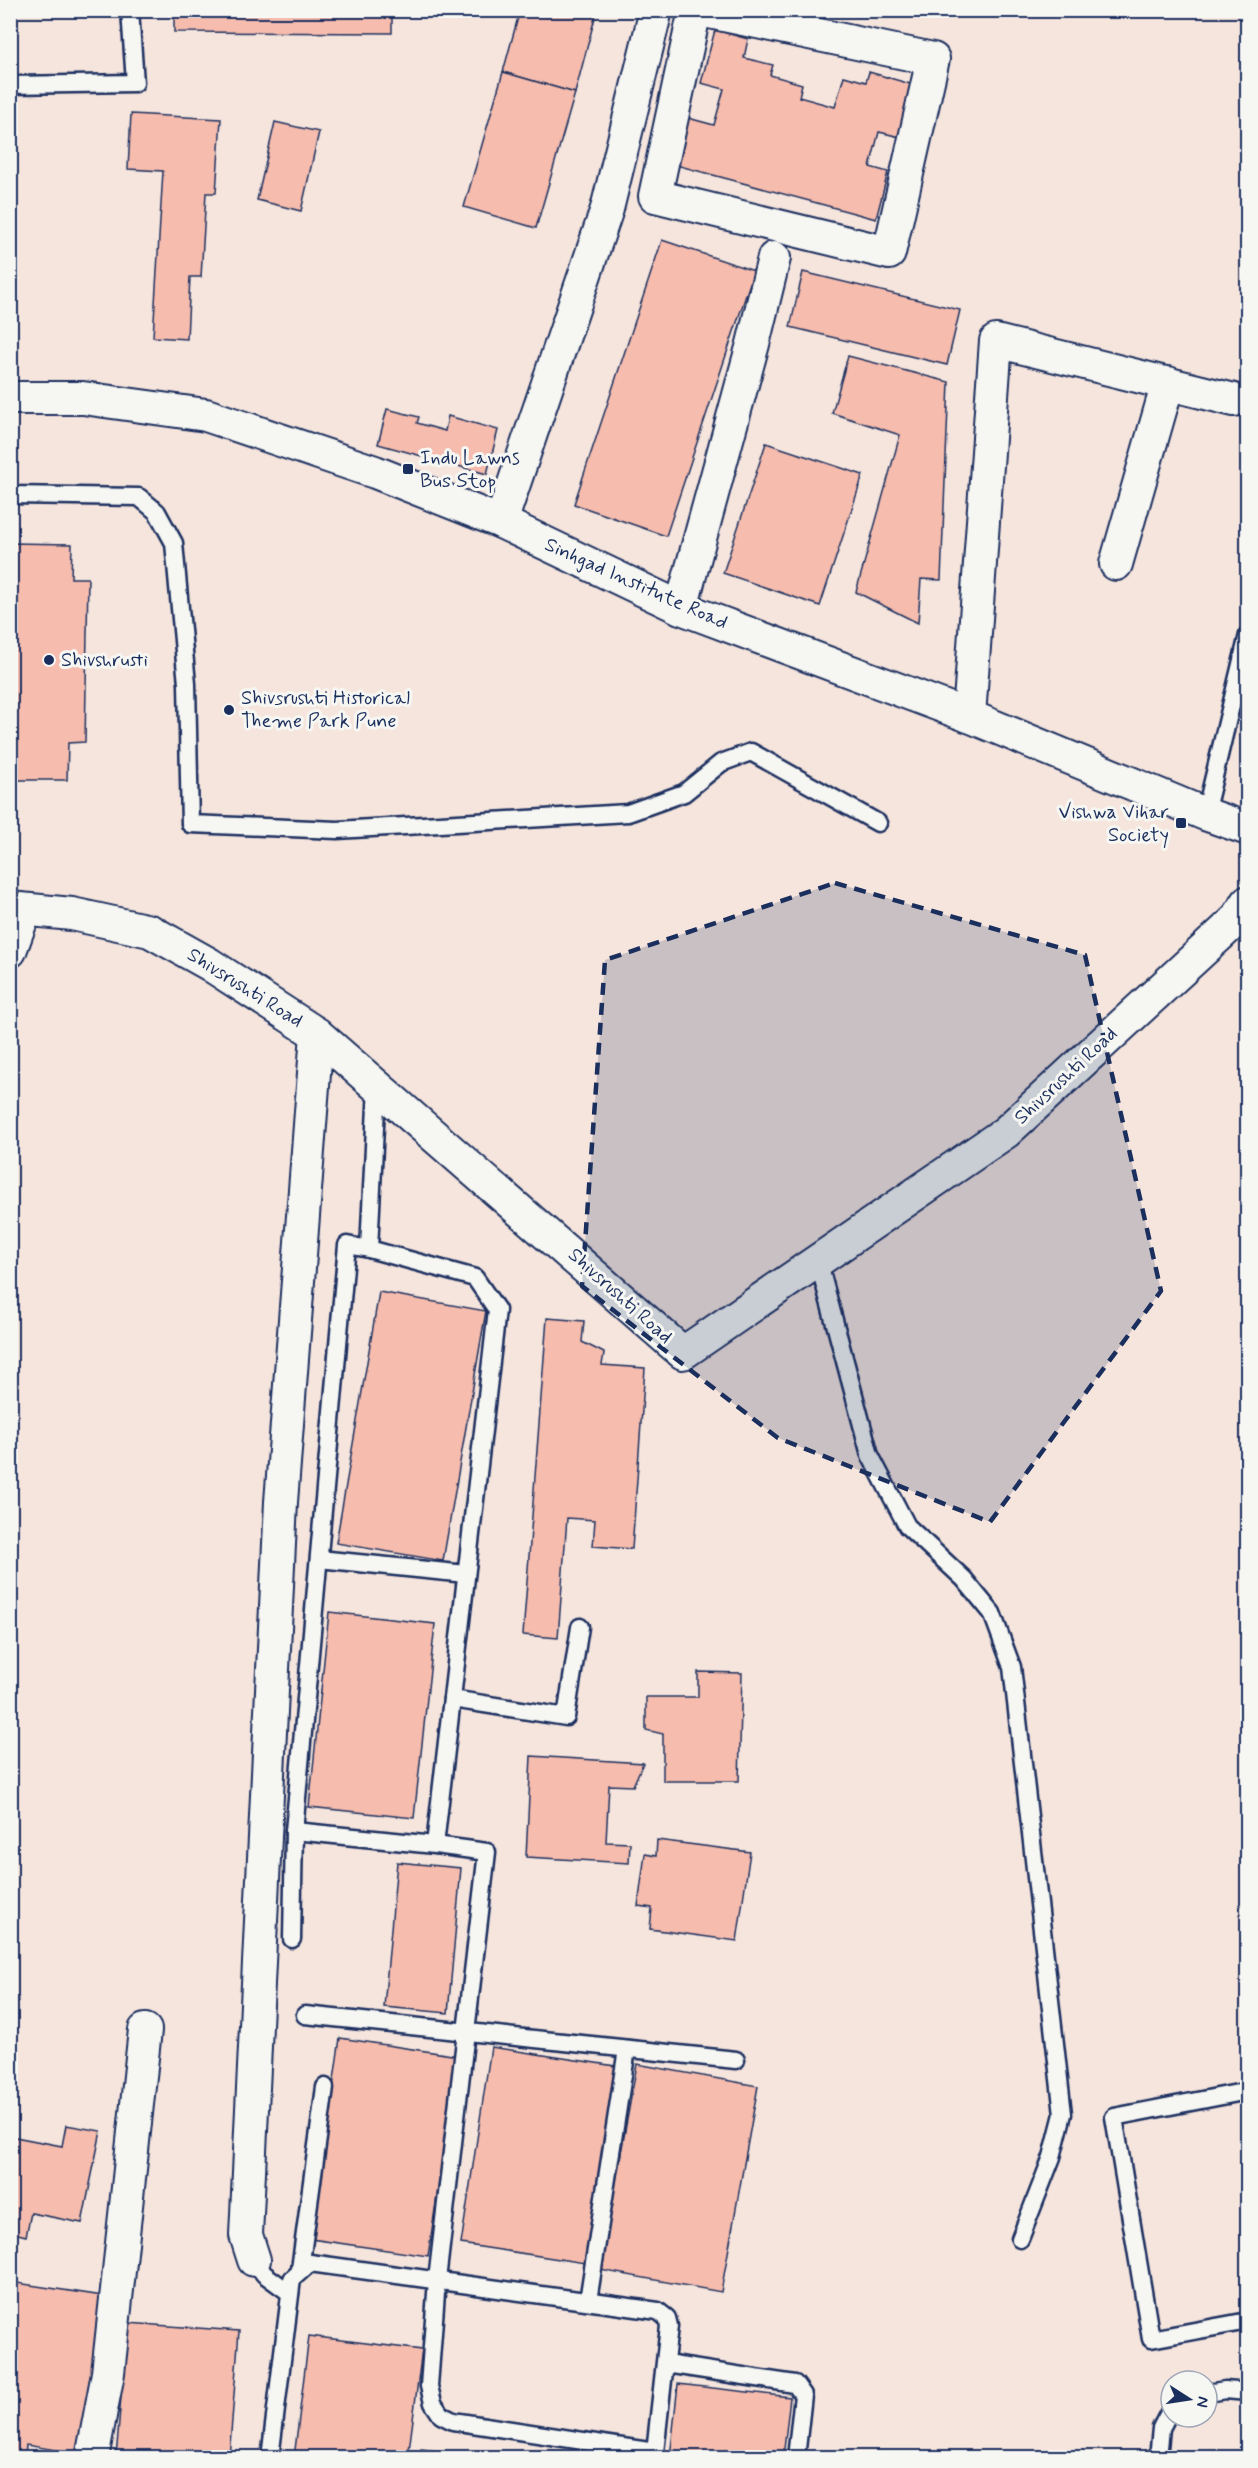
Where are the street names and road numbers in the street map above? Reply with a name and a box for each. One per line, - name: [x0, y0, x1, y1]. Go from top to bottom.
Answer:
- street label: Sinhgad Institute Road: [540, 532, 732, 636]
- street label: Shivsrushti Road: [182, 942, 308, 1034]
- street label: Shivsrushti Road: [1008, 1021, 1124, 1131]
- street label: Shivsrushti Road: [562, 1242, 678, 1350]

